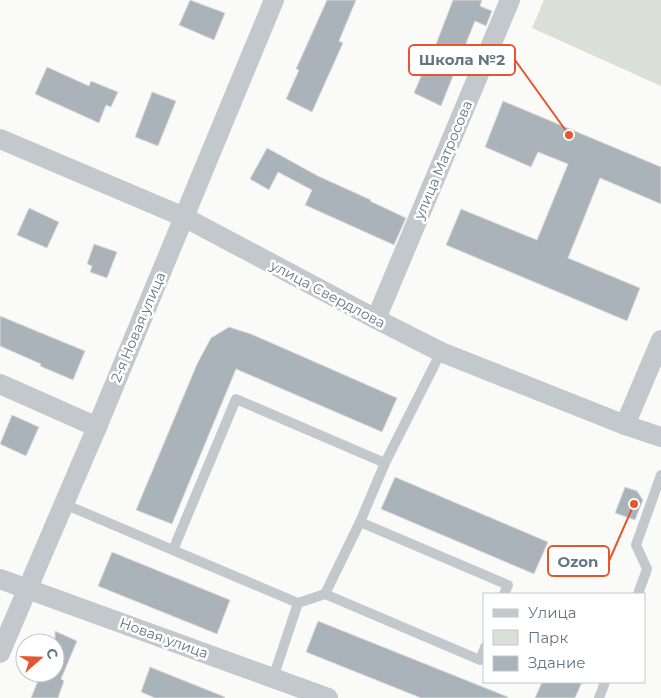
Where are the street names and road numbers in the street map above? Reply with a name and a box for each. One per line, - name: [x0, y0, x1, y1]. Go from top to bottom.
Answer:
- street label: улица Матросова: [409, 98, 476, 223]
- street label: улица Свердлова: [267, 256, 389, 332]
- street label: 2-я Новая улица: [107, 269, 169, 385]
- street label: Новая улица: [117, 614, 211, 662]

